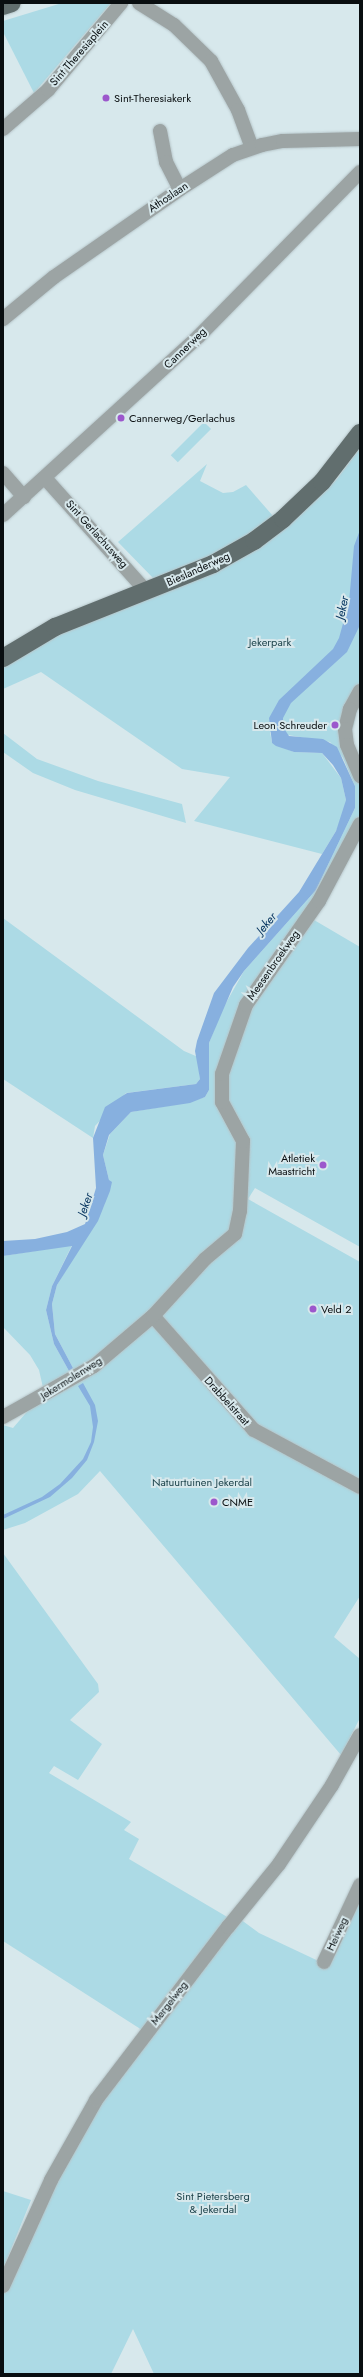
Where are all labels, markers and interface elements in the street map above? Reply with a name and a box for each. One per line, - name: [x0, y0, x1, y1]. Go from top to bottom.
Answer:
- street label: Sint Theresiaplein: [47, 18, 111, 88]
- place label: Sint-Theresiakerk: [114, 91, 191, 105]
- marker: Sint-Theresiakerk: [101, 93, 111, 103]
- street label: Athoslaan: [146, 179, 190, 215]
- street label: Cannerweg: [161, 325, 209, 371]
- place label: Cannerweg/Gerlachus: [129, 411, 235, 425]
- marker: Cannerweg/Gerlachus: [116, 413, 126, 423]
- street label: Sint Gerlachusweg: [63, 497, 131, 571]
- street label: Bieslanderweg: [164, 549, 232, 589]
- water label: Jeker: [333, 595, 353, 621]
- park label: Jekerpark: [249, 635, 291, 649]
- place label: Leon Schreuder: [253, 718, 327, 732]
- marker: Leon Schreuder: [330, 720, 340, 730]
- water label: Jeker: [254, 910, 280, 938]
- street label: Meesenbroekweg: [244, 928, 302, 1002]
- place label: Atletiek Maastricht: [268, 1152, 315, 1178]
- marker: Atletiek Maastricht: [318, 1160, 328, 1170]
- water label: Jeker: [75, 1191, 97, 1219]
- place label: Veld 2: [321, 1302, 351, 1316]
- marker: Veld 2: [308, 1304, 318, 1314]
- street label: Jekermolenweg: [38, 1354, 104, 1402]
- street label: Drabbelstraat: [202, 1374, 252, 1428]
- park label: Natuurtuinen Jekerdal: [152, 1475, 252, 1489]
- place label: CNME: [222, 1495, 253, 1509]
- marker: CNME: [209, 1497, 219, 1507]
- street label: Heiweg: [323, 1915, 351, 1953]
- street label: Mergelweg: [148, 1978, 190, 2028]
- park label: Sint Pietersberg & Jekerdal: [176, 2190, 250, 2216]

